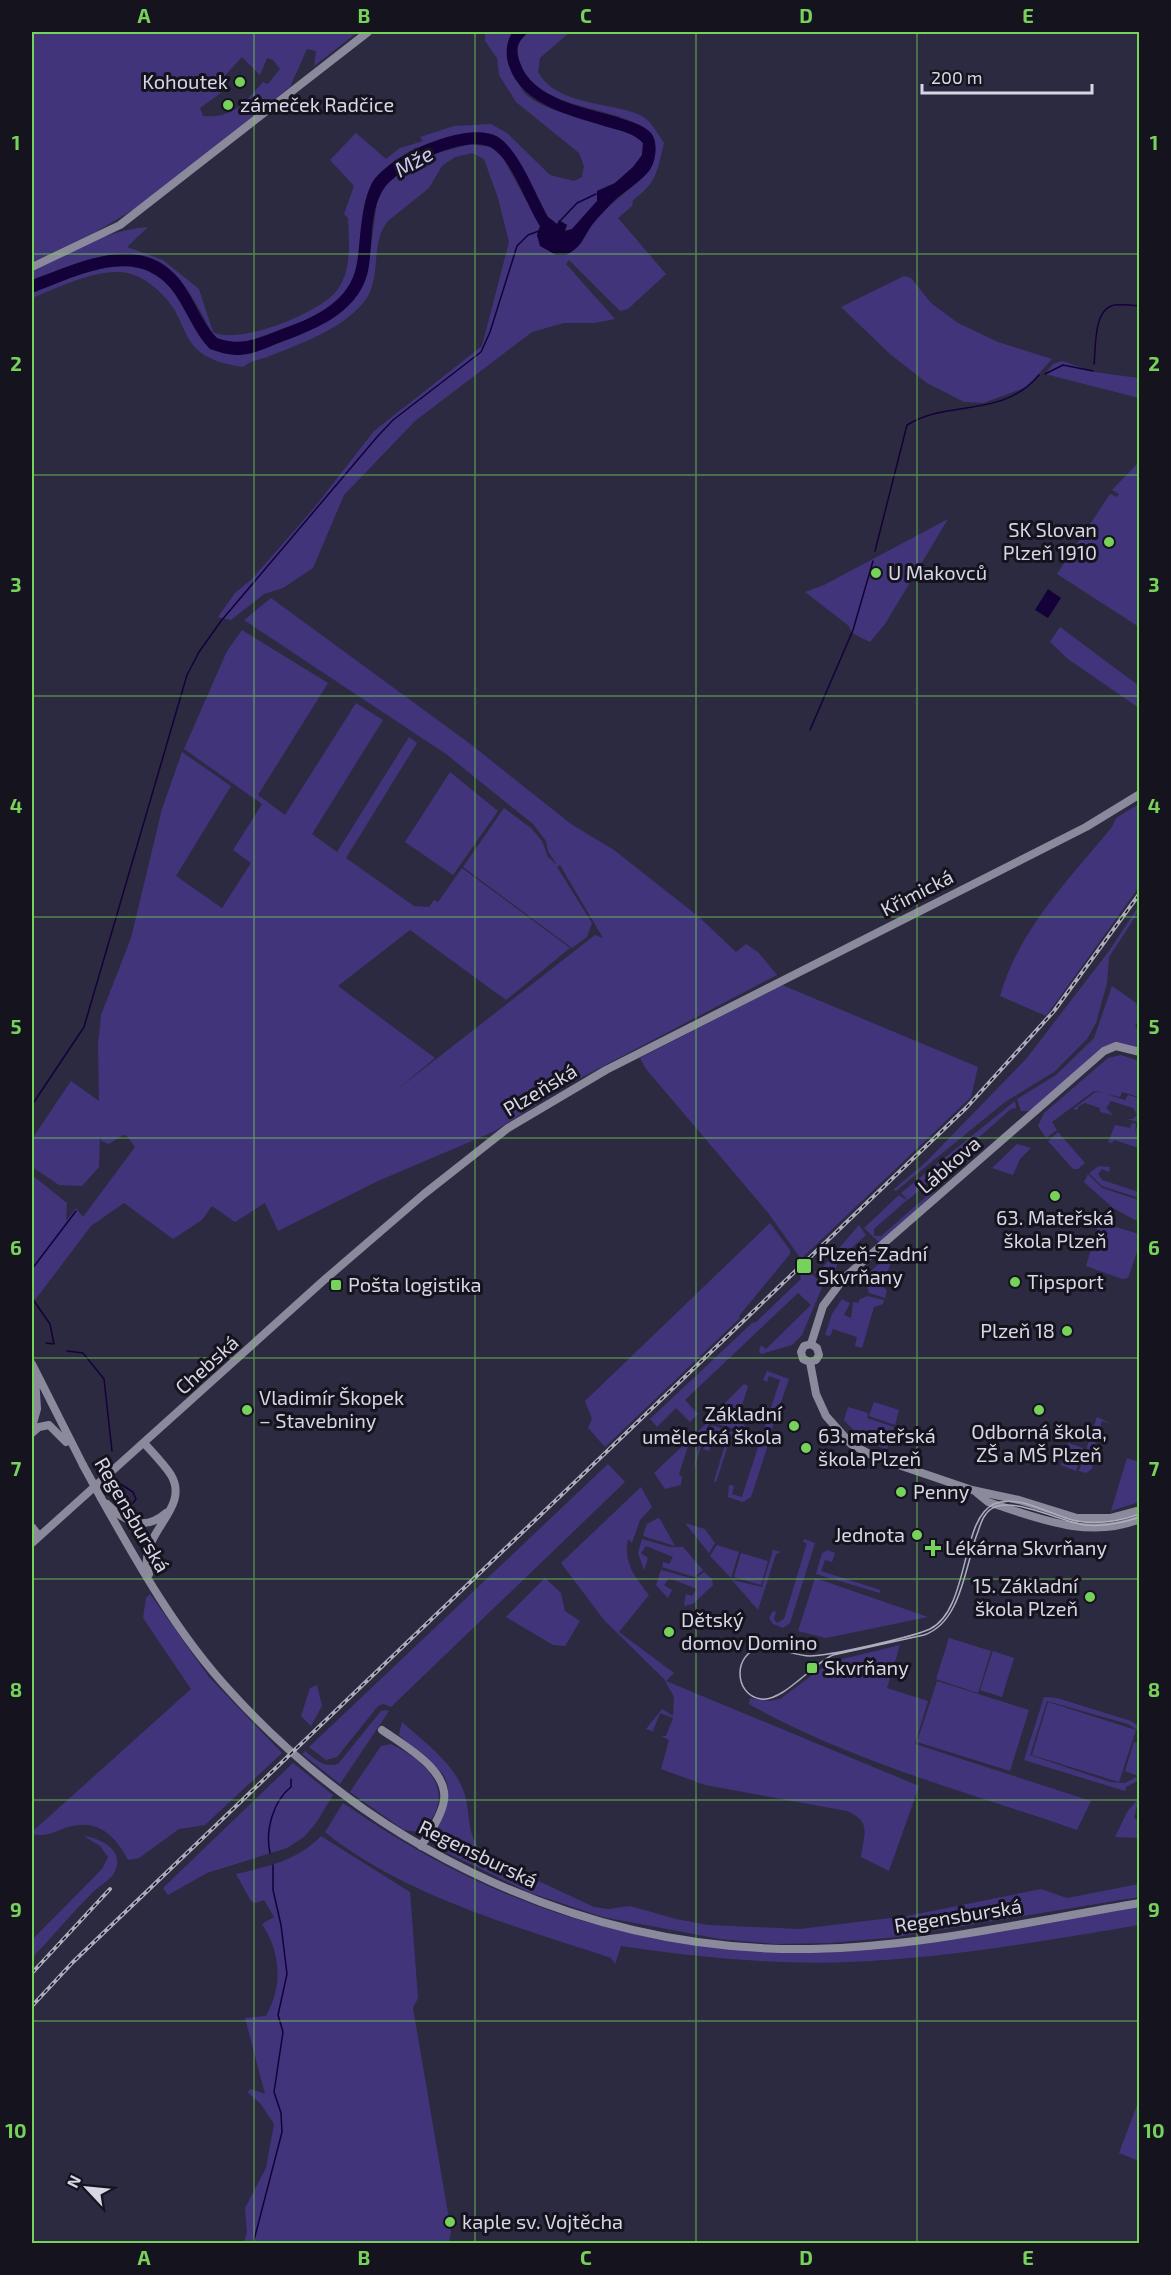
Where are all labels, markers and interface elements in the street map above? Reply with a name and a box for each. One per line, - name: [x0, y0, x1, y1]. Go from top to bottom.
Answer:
- text: A: [137, 3, 151, 27]
- text: B: [358, 3, 370, 27]
- text: C: [580, 3, 592, 27]
- text: D: [799, 3, 813, 27]
- text: E: [1022, 3, 1034, 27]
- scale bar: [922, 57, 1092, 95]
- text: 200 m: [931, 66, 983, 88]
- place label: Kohoutek: [142, 69, 228, 93]
- marker: Kohoutek: [233, 75, 247, 89]
- place label: zámeček Radčice: [240, 92, 394, 116]
- marker: zámeček Radčice: [221, 98, 235, 112]
- text: 1: [12, 130, 20, 154]
- text: 1: [1150, 130, 1158, 154]
- water label: Mže: [390, 140, 437, 182]
- text: 2: [10, 351, 22, 375]
- text: 2: [1148, 351, 1160, 375]
- place label: SK Slovan Plzeň 1910: [1003, 517, 1097, 564]
- marker: SK Slovan Plzeň 1910: [1102, 535, 1116, 549]
- place label: U Makovců: [888, 560, 987, 584]
- marker: U Makovců: [869, 566, 883, 580]
- text: 3: [10, 572, 22, 596]
- text: 3: [1148, 572, 1160, 596]
- text: 4: [10, 793, 23, 817]
- text: 4: [1148, 793, 1161, 817]
- street label: Křimická: [876, 864, 957, 921]
- text: 5: [10, 1014, 22, 1038]
- text: 5: [1148, 1014, 1160, 1038]
- street label: Plzeňská: [498, 1058, 581, 1120]
- street label: Lábkova: [912, 1130, 985, 1198]
- marker: 63. Mateřská škola Plzeň: [1048, 1189, 1062, 1203]
- place label: 63. Mateřská škola Plzeň: [996, 1205, 1114, 1252]
- text: 6: [10, 1235, 22, 1259]
- text: 6: [1148, 1235, 1160, 1259]
- place label: Plzeň-Zadní Skvrňany: [818, 1241, 929, 1288]
- marker: Plzeň-Zadní Skvrňany: [795, 1257, 813, 1275]
- place label: Tipsport: [1027, 1269, 1104, 1293]
- place label: Pošta logistika: [348, 1272, 482, 1296]
- marker: Tipsport: [1008, 1275, 1022, 1289]
- marker: Pošta logistika: [329, 1278, 343, 1292]
- place label: Plzeň 18: [980, 1318, 1055, 1342]
- marker: Plzeň 18: [1060, 1324, 1074, 1338]
- street label: Chebská: [170, 1330, 243, 1399]
- place label: Vladimír Škopek – Stavebniny: [259, 1385, 404, 1432]
- place label: Základní umělecká škola: [642, 1401, 783, 1448]
- marker: Vladimír Škopek – Stavebniny: [240, 1403, 254, 1417]
- marker: Odborná škola, ZŠ a MŠ Plzeň: [1032, 1403, 1046, 1417]
- marker: Základní umělecká škola: [787, 1419, 801, 1433]
- place label: Odborná škola, ZŠ a MŠ Plzeň: [971, 1419, 1107, 1466]
- place label: 63. mateřská škola Plzeň: [818, 1423, 936, 1470]
- marker: 63. mateřská škola Plzeň: [799, 1441, 813, 1455]
- street label: Regensburská: [90, 1453, 175, 1576]
- text: 7: [11, 1456, 22, 1480]
- text: 7: [1149, 1456, 1160, 1480]
- place label: Penny: [913, 1479, 970, 1503]
- marker: Penny: [894, 1485, 908, 1499]
- place label: Jednota: [834, 1522, 905, 1546]
- marker: Jednota: [910, 1528, 924, 1542]
- place label: Lékárna Skvrňany: [945, 1535, 1107, 1559]
- marker: Lékárna Skvrňany: [926, 1541, 940, 1555]
- place label: 15. Základní škola Plzeň: [973, 1573, 1079, 1620]
- marker: 15. Základní škola Plzeň: [1083, 1590, 1097, 1604]
- place label: Dětský domov Domino: [681, 1607, 817, 1654]
- marker: Dětský domov Domino: [662, 1625, 676, 1639]
- place label: Skvrňany: [824, 1655, 909, 1679]
- marker: Skvrňany: [805, 1661, 819, 1675]
- text: 8: [10, 1677, 22, 1701]
- text: 8: [1148, 1677, 1160, 1701]
- street label: Regensburská: [415, 1814, 542, 1892]
- street label: Regensburská: [892, 1893, 1023, 1937]
- text: 9: [10, 1897, 22, 1921]
- text: 9: [1148, 1897, 1160, 1921]
- text: 10: [5, 2118, 27, 2142]
- text: 10: [1143, 2118, 1165, 2142]
- north arrow: [57, 2158, 117, 2218]
- text: N: [62, 2172, 84, 2191]
- place label: kaple sv. Vojtěcha: [462, 2209, 623, 2233]
- marker: kaple sv. Vojtěcha: [443, 2215, 457, 2229]
- text: A: [137, 2245, 151, 2269]
- text: B: [358, 2245, 370, 2269]
- text: C: [580, 2245, 592, 2269]
- text: D: [799, 2245, 813, 2269]
- text: E: [1022, 2245, 1034, 2269]

